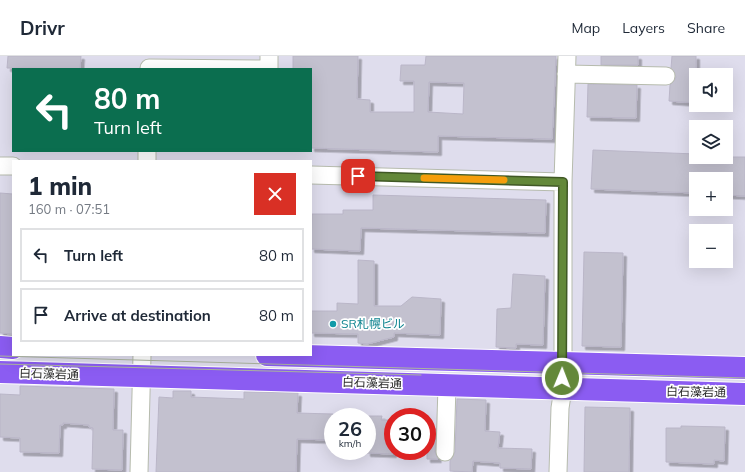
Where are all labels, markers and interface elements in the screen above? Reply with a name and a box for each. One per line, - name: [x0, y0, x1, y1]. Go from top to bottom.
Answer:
- text: Drivr: [20, 16, 65, 40]
- text: Map: [571, 19, 600, 37]
- text: Layers: [622, 19, 665, 37]
- text: Share: [687, 19, 725, 37]
- map controls: [689, 68, 733, 268]
- button: sound: [689, 68, 733, 112]
- text: 80 m: [94, 81, 160, 116]
- icon: left: [28, 84, 80, 136]
- text: Turn left: [94, 116, 162, 139]
- button: layers: [689, 120, 733, 164]
- pin: [341, 159, 375, 193]
- icon: arrive: [347, 165, 369, 187]
- text: 1 min: [28, 171, 92, 201]
- button: +: [689, 172, 733, 216]
- button: close: [254, 173, 296, 215]
- text: 160 m · 07:51: [28, 201, 110, 217]
- button: −: [689, 224, 733, 268]
- icon: left: [30, 244, 52, 266]
- text: Turn left: [64, 246, 123, 265]
- text: 80 m: [259, 246, 294, 265]
- icon: arrive: [30, 304, 52, 326]
- text: Arrive at destination: [64, 306, 211, 325]
- text: 80 m: [259, 306, 294, 325]
- place label: SR札幌ビル: [341, 316, 405, 331]
- marker: SR札幌ビル: [328, 319, 338, 329]
- position arrow: [541, 357, 583, 399]
- street label: 白石藻岩通: [19, 365, 79, 382]
- street label: 白石藻岩通: [342, 374, 402, 391]
- street label: 白石藻岩通: [666, 383, 726, 400]
- speed limit sign: 30: [384, 408, 436, 460]
- text: 26: [338, 416, 362, 441]
- text: km/h: [339, 437, 361, 450]

